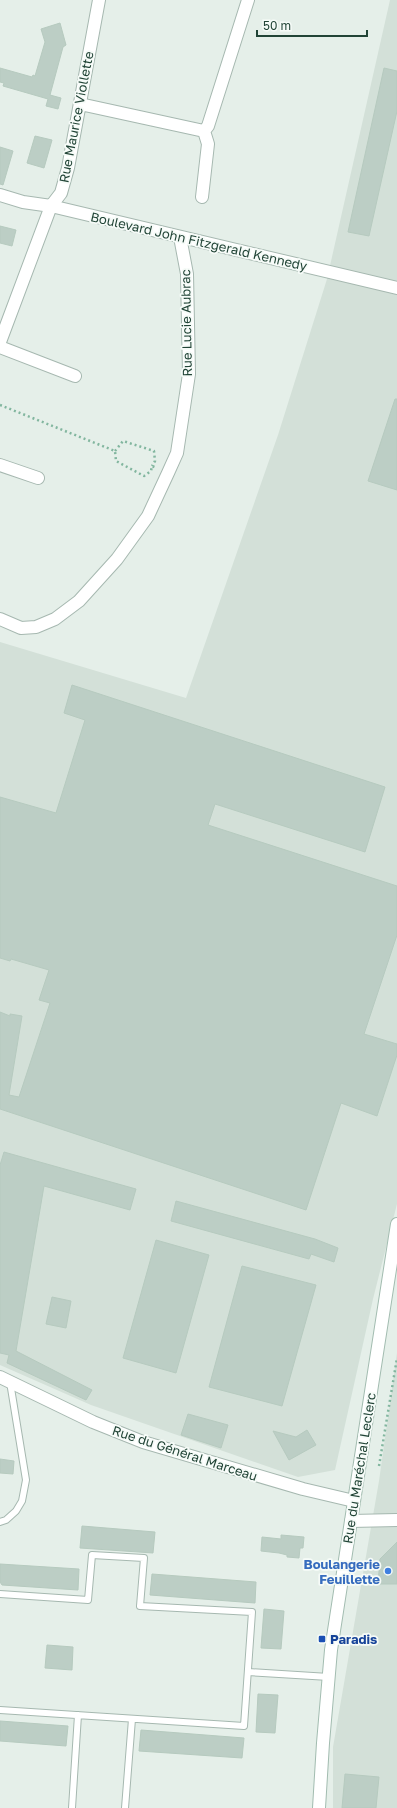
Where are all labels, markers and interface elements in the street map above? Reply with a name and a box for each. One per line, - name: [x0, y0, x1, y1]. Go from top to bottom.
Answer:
- scale bar: [257, 12, 367, 38]
- text: 50 m: [263, 18, 291, 33]
- street label: Rue Maurice Viollette: [55, 50, 97, 184]
- street label: Boulevard John Fitzgerald Kennedy: [89, 208, 310, 274]
- street label: Rue Lucie Aubrac: [177, 269, 195, 377]
- street label: Rue du Maréchal Leclerc: [339, 1391, 379, 1545]
- street label: Rue du Général Marceau: [110, 1422, 260, 1484]
- place label: Boulangerie Feuillette: [304, 1556, 380, 1587]
- marker: Boulangerie Feuillette: [383, 1566, 393, 1576]
- place label: Paradis: [330, 1631, 377, 1647]
- marker: Paradis: [317, 1634, 327, 1644]

